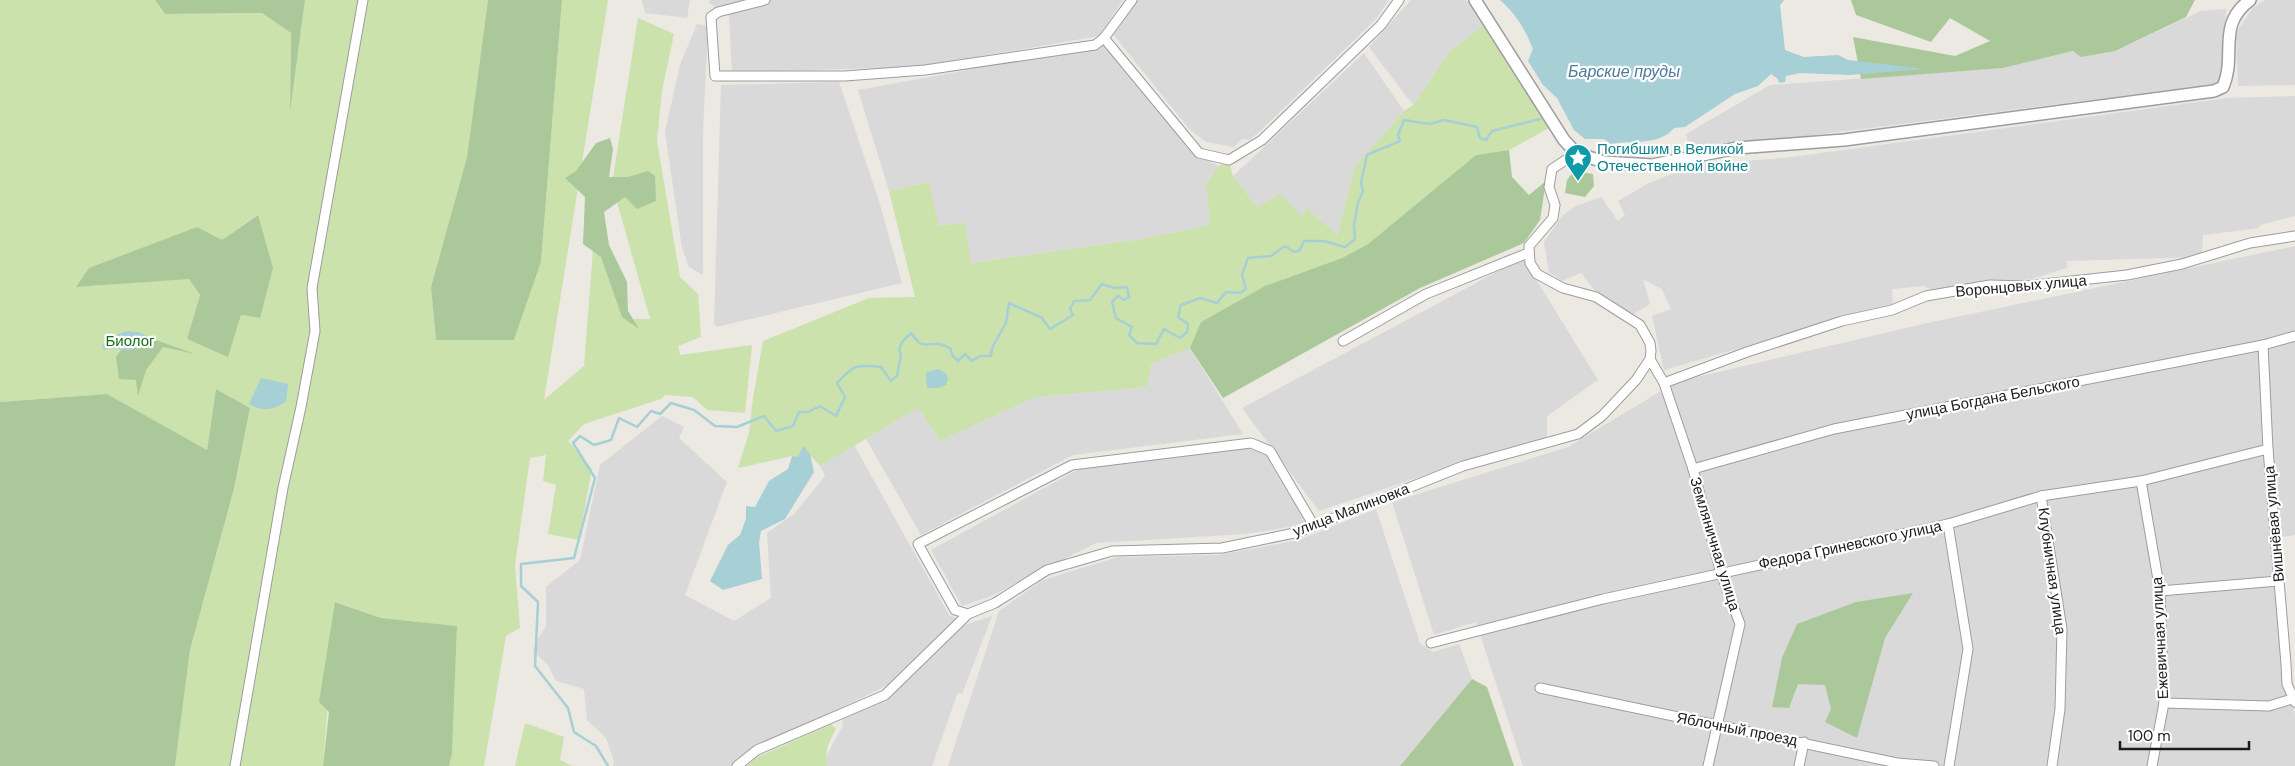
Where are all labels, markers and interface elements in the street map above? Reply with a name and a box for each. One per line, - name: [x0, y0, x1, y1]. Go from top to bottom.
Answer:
- water label: Барские пруды: [1568, 61, 1680, 82]
- place label: Погибшим в Великой Отечественной войне: [1597, 139, 1748, 176]
- place icon: Погибшим в Великой Отечественной войне: [1563, 143, 1593, 182]
- street label: Воронцовых улица: [1955, 270, 2088, 302]
- park label: Биолог: [106, 331, 155, 351]
- street label: улица Богдана Бельского: [1905, 371, 2081, 425]
- street label: Вишнёвая улица: [2259, 464, 2289, 583]
- street label: Земляничная улица: [1685, 475, 1745, 614]
- street label: улица Малиновка: [1290, 478, 1413, 541]
- street label: Клубничная улица: [2033, 506, 2071, 637]
- street label: Федора Гриневского улица: [1757, 516, 1944, 574]
- street label: Ежевичная улица: [2147, 576, 2173, 700]
- street label: Яблочный проезд: [1675, 707, 1800, 751]
- scale bar: [2120, 718, 2249, 750]
- text: 100 m: [2128, 726, 2171, 746]

